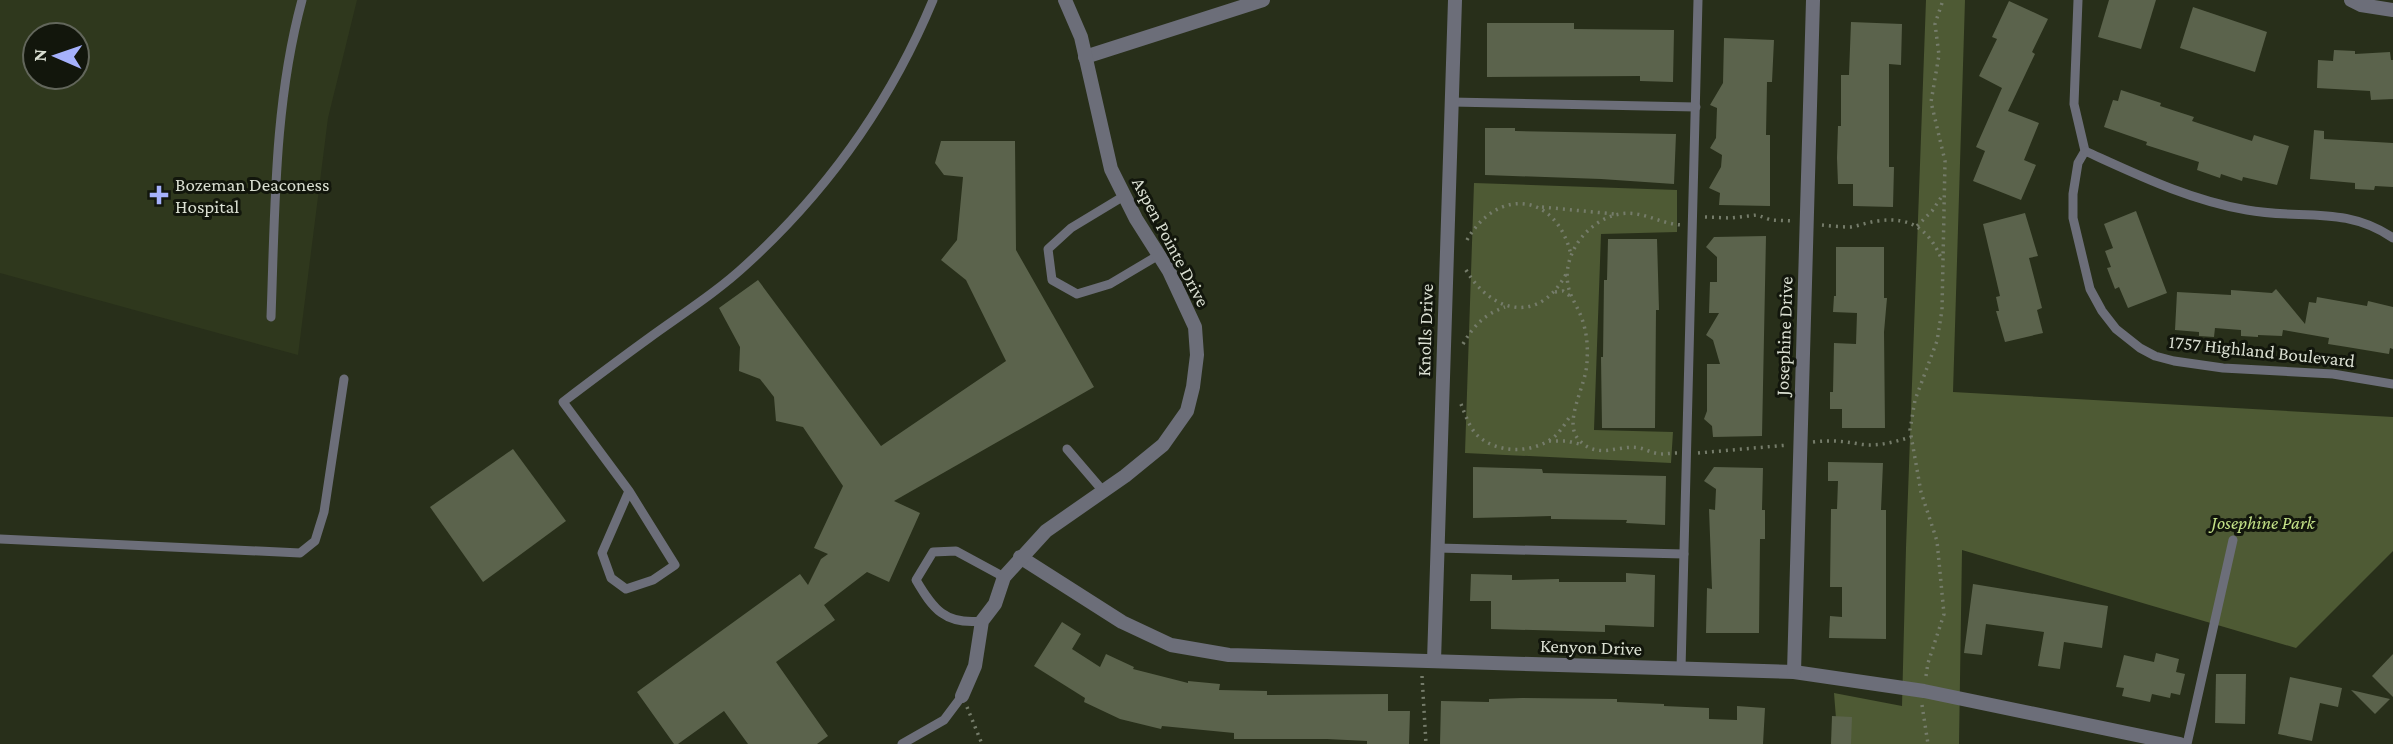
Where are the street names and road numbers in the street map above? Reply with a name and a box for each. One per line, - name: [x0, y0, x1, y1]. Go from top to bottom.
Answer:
- street label: Aspen Pointe Drive: [1128, 174, 1214, 310]
- street label: Josephine Drive: [1771, 276, 1797, 398]
- street label: Knolls Drive: [1413, 283, 1437, 377]
- street label: 1757 Highland Boulevard: [2168, 331, 2356, 371]
- street label: Kenyon Drive: [1540, 635, 1642, 659]

